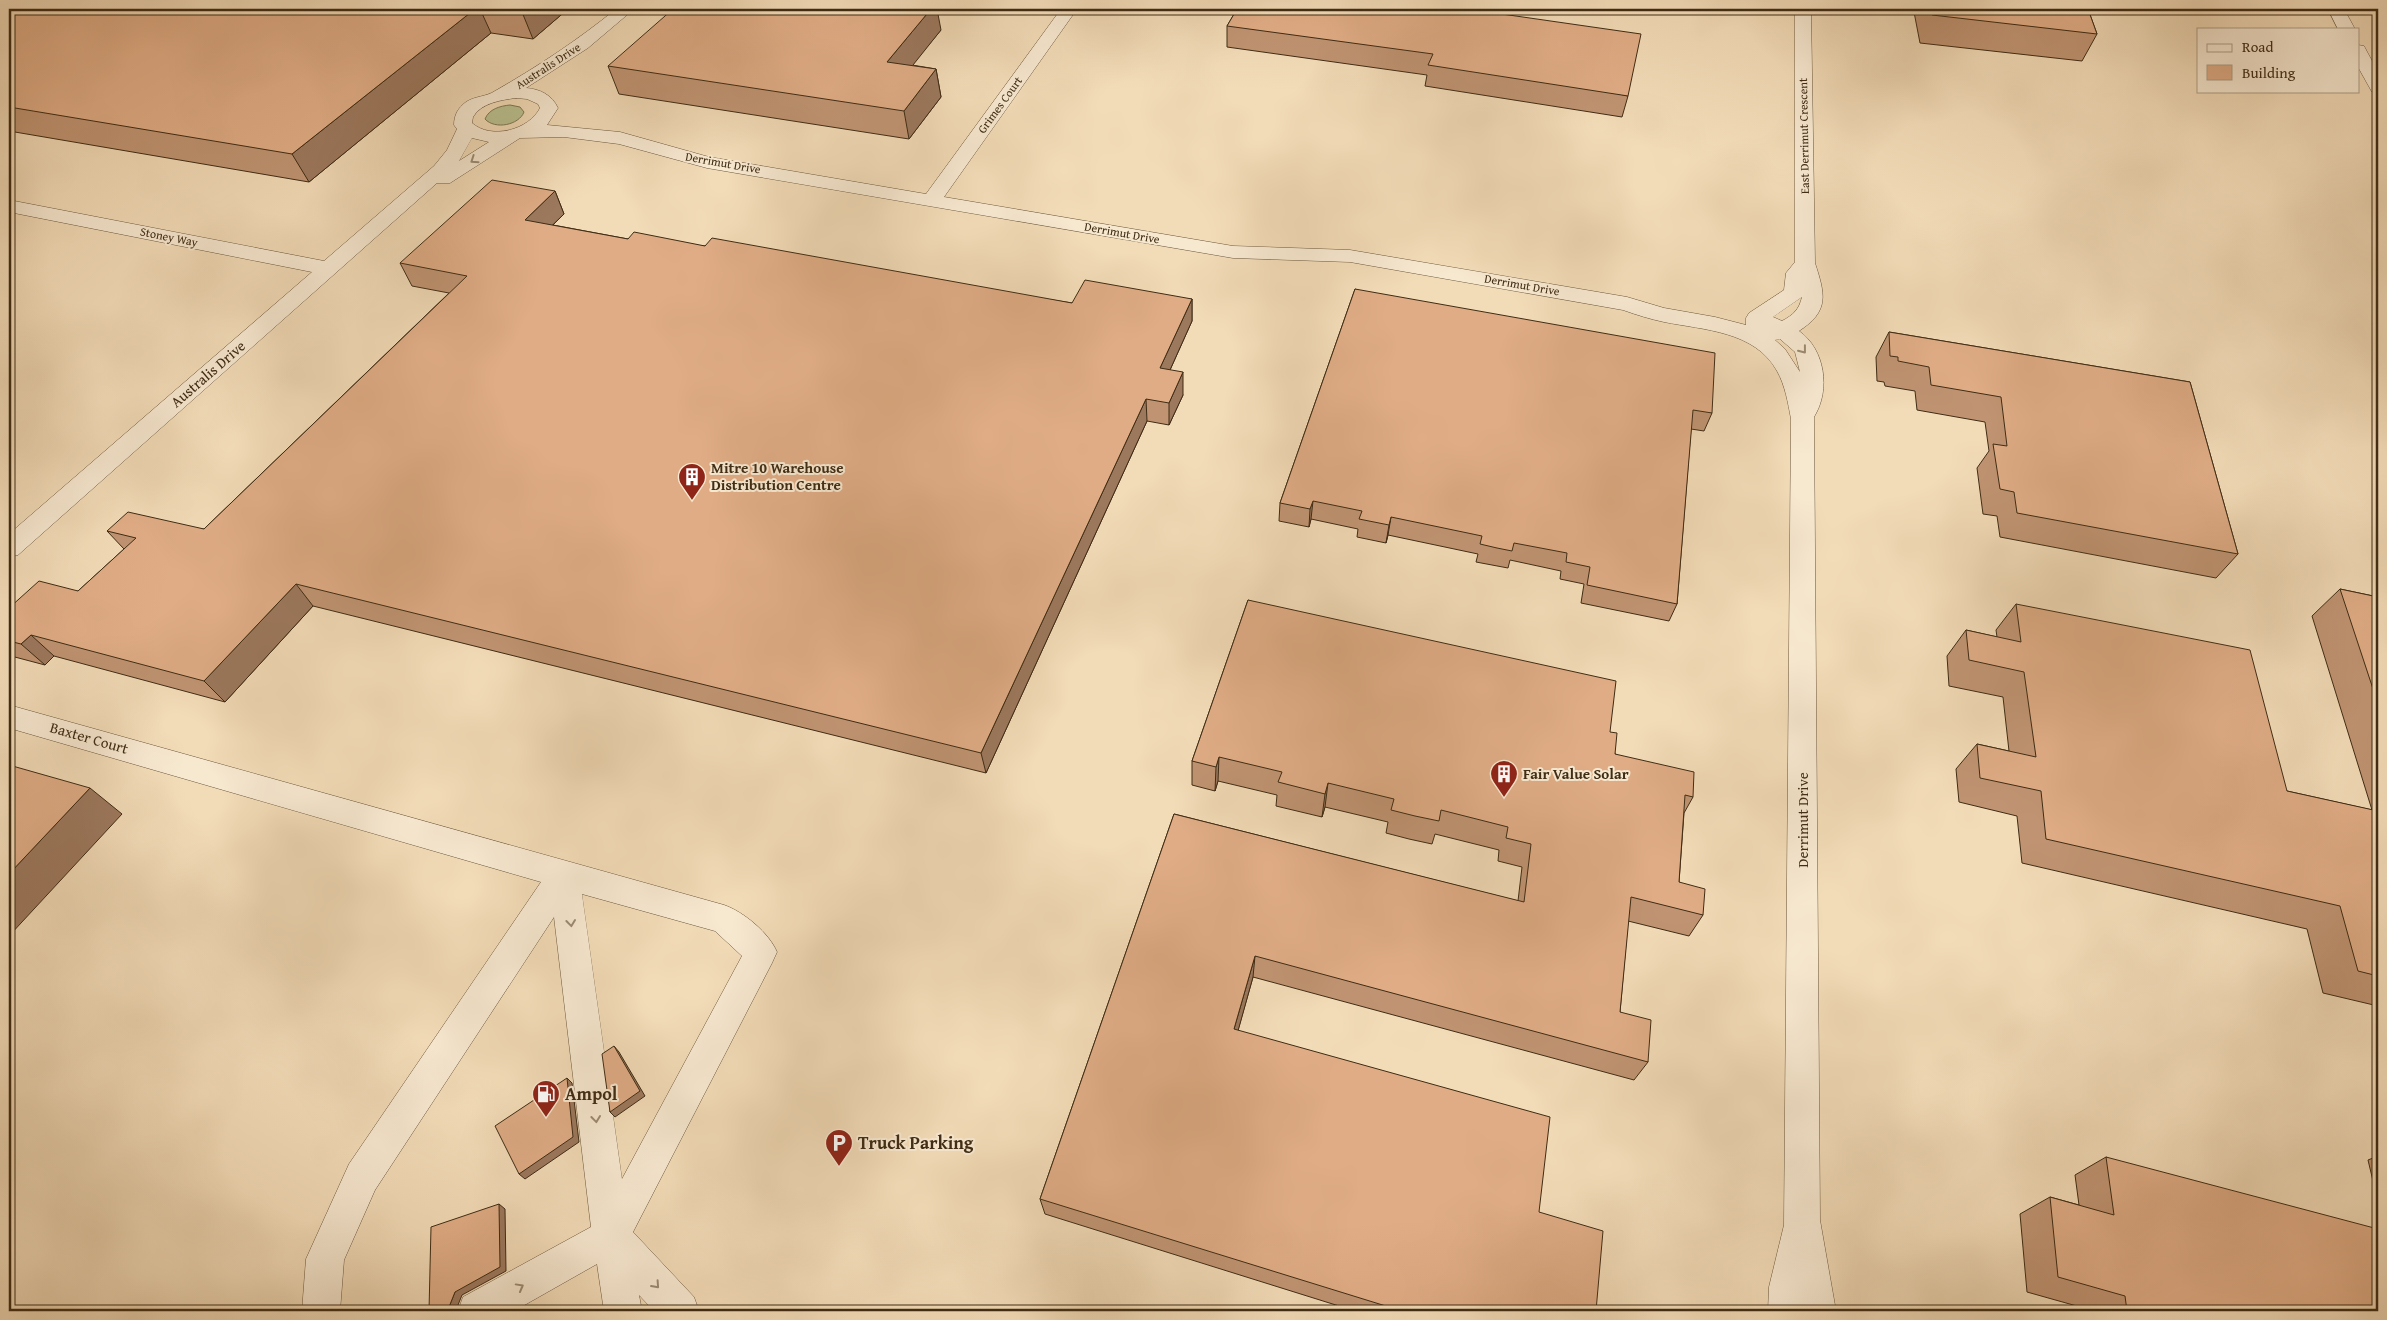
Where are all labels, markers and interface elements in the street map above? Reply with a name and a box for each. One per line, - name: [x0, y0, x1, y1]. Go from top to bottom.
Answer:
- legend: [2197, 28, 2360, 92]
- text: Road: [2242, 36, 2273, 57]
- street label: Australis Drive: [512, 38, 584, 93]
- text: Building: [2242, 62, 2296, 83]
- street label: Grimes Court: [973, 72, 1026, 137]
- street label: East Derrimut Crescent: [1794, 77, 1813, 194]
- street label: Derrimut Drive: [684, 148, 762, 178]
- one-way arrow: [470, 154, 479, 163]
- street label: Derrimut Drive: [1083, 218, 1161, 248]
- street label: Stoney Way: [139, 223, 199, 250]
- street label: Derrimut Drive: [1483, 270, 1561, 300]
- street label: Australis Drive: [166, 335, 250, 412]
- one-way arrow: [1798, 344, 1806, 353]
- place label: Mitre 10 Warehouse Distribution Centre: [711, 457, 844, 495]
- building icon: Mitre 10 Warehouse Distribution Centre: [677, 462, 707, 501]
- street label: Baxter Court: [48, 716, 131, 759]
- building icon: Fair Value Solar: [1489, 759, 1519, 798]
- place label: Fair Value Solar: [1523, 763, 1629, 784]
- street label: Derrimut Drive: [1792, 772, 1813, 868]
- one-way arrow: [565, 919, 576, 927]
- fuel station icon: Ampol: [531, 1079, 561, 1118]
- place label: Ampol: [565, 1080, 618, 1107]
- one-way arrow: [590, 1115, 601, 1123]
- parking icon: Truck Parking: [824, 1128, 854, 1167]
- place label: Truck Parking: [858, 1129, 974, 1156]
- one-way arrow: [650, 1280, 659, 1289]
- one-way arrow: [514, 1284, 523, 1294]

